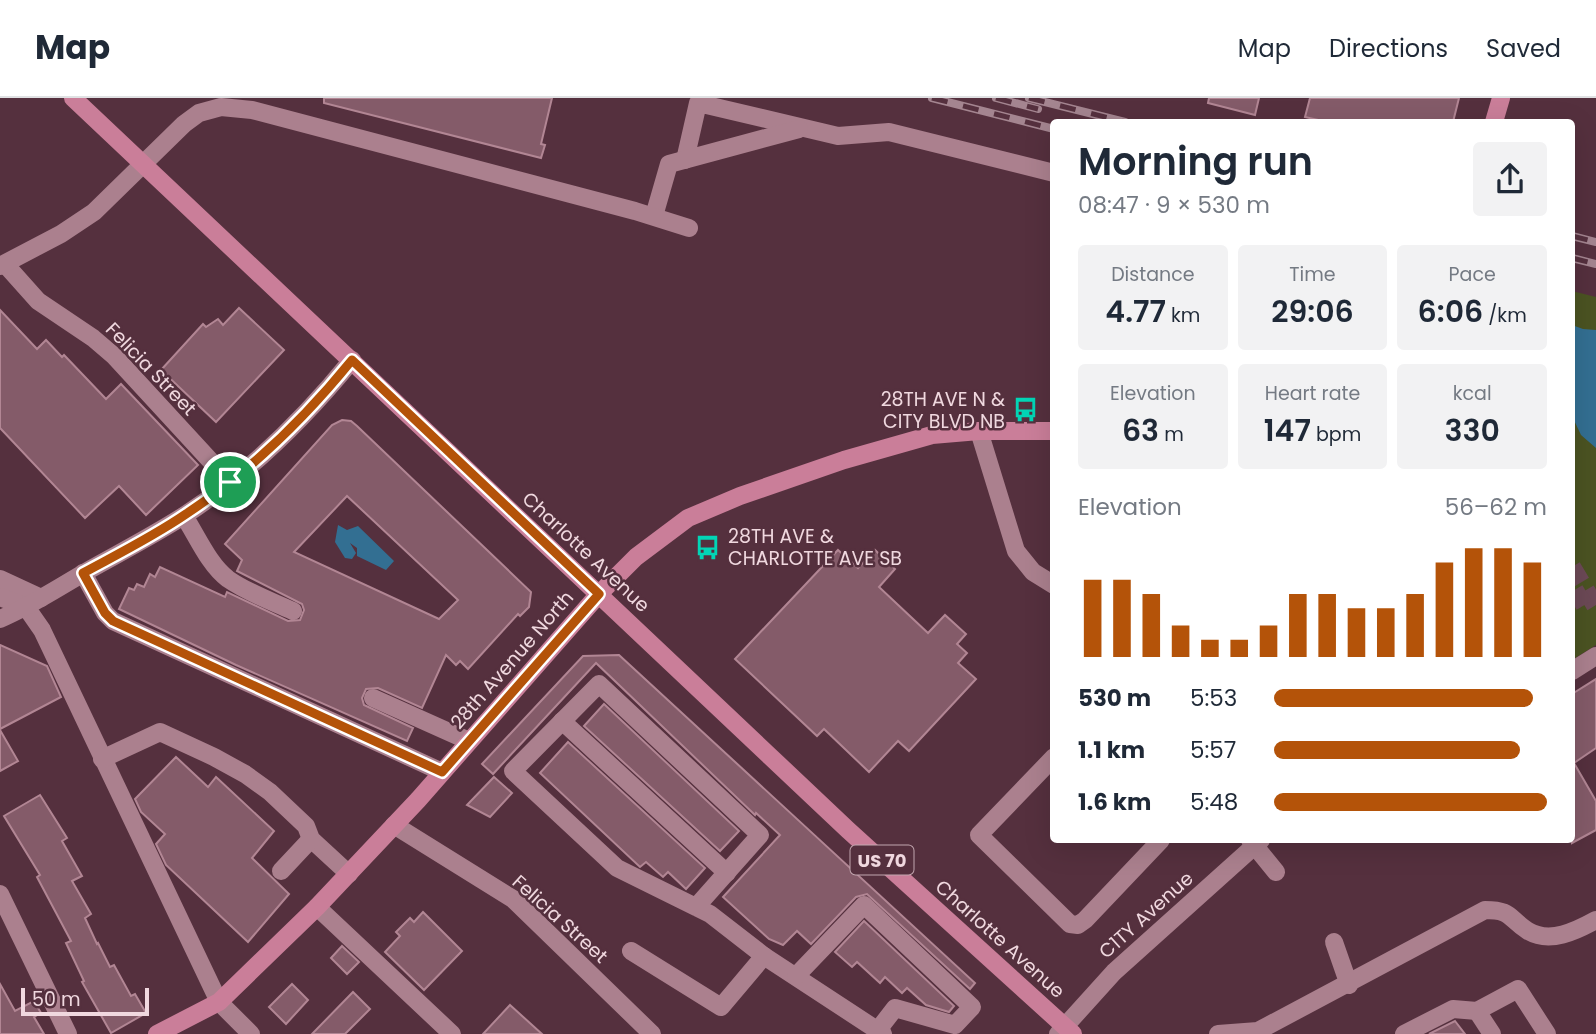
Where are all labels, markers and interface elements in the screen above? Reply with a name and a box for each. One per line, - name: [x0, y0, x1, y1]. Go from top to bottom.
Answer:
- text: Map: [35, 24, 110, 71]
- text: Map: [1238, 32, 1291, 65]
- text: Directions: [1329, 32, 1448, 65]
- text: Saved: [1486, 32, 1561, 65]
- text: Morning run: [1078, 135, 1313, 188]
- button: share: [1473, 142, 1547, 216]
- text: 08:47 · 9 × 530 m: [1078, 189, 1270, 221]
- text: Distance: [1111, 261, 1194, 288]
- text: Time: [1289, 261, 1336, 288]
- text: Pace: [1449, 261, 1496, 288]
- text: 4.77: [1105, 290, 1166, 333]
- text: 29:06: [1271, 290, 1354, 333]
- text: 6:06: [1418, 290, 1483, 333]
- text: km: [1166, 302, 1200, 329]
- text: /km: [1483, 302, 1527, 329]
- street label: Felicia Street: [99, 316, 203, 422]
- text: Elevation: [1110, 380, 1196, 407]
- text: Heart rate: [1265, 380, 1360, 407]
- text: kcal: [1453, 380, 1492, 407]
- place label: 28TH AVE N & CITY BLVD NB: [881, 386, 1005, 435]
- bus stop icon: 28TH AVE N & CITY BLVD NB: [1011, 396, 1039, 424]
- text: 63: [1122, 409, 1159, 452]
- text: 147: [1264, 409, 1311, 452]
- text: 330: [1445, 409, 1500, 452]
- text: m: [1159, 421, 1184, 448]
- text: bpm: [1311, 421, 1361, 448]
- pin: [200, 452, 260, 512]
- icon: arrive: [211, 463, 249, 501]
- street label: Charlotte Avenue: [516, 486, 656, 618]
- text: Elevation: [1078, 491, 1182, 523]
- text: 56–62 m: [1445, 491, 1547, 523]
- place label: 28TH AVE & CHARLOTTE AVE SB: [728, 523, 902, 572]
- bus stop icon: 28TH AVE & CHARLOTTE AVE SB: [694, 533, 722, 561]
- street label: 28th Avenue North: [444, 585, 580, 735]
- text: 530 m: [1078, 682, 1151, 714]
- text: 5:53: [1190, 682, 1237, 714]
- text: 1.1 km: [1078, 734, 1145, 766]
- text: 5:57: [1190, 734, 1236, 766]
- text: 1.6 km: [1078, 786, 1151, 818]
- text: 5:48: [1190, 786, 1238, 818]
- road number: US 70: [850, 846, 914, 874]
- street label: C1TY Avenue: [1093, 865, 1199, 965]
- street label: Felicia Street: [506, 869, 614, 969]
- street label: Charlotte Avenue: [929, 874, 1071, 1004]
- scale bar: [21, 985, 149, 1017]
- text: 50 m: [32, 986, 81, 1013]

